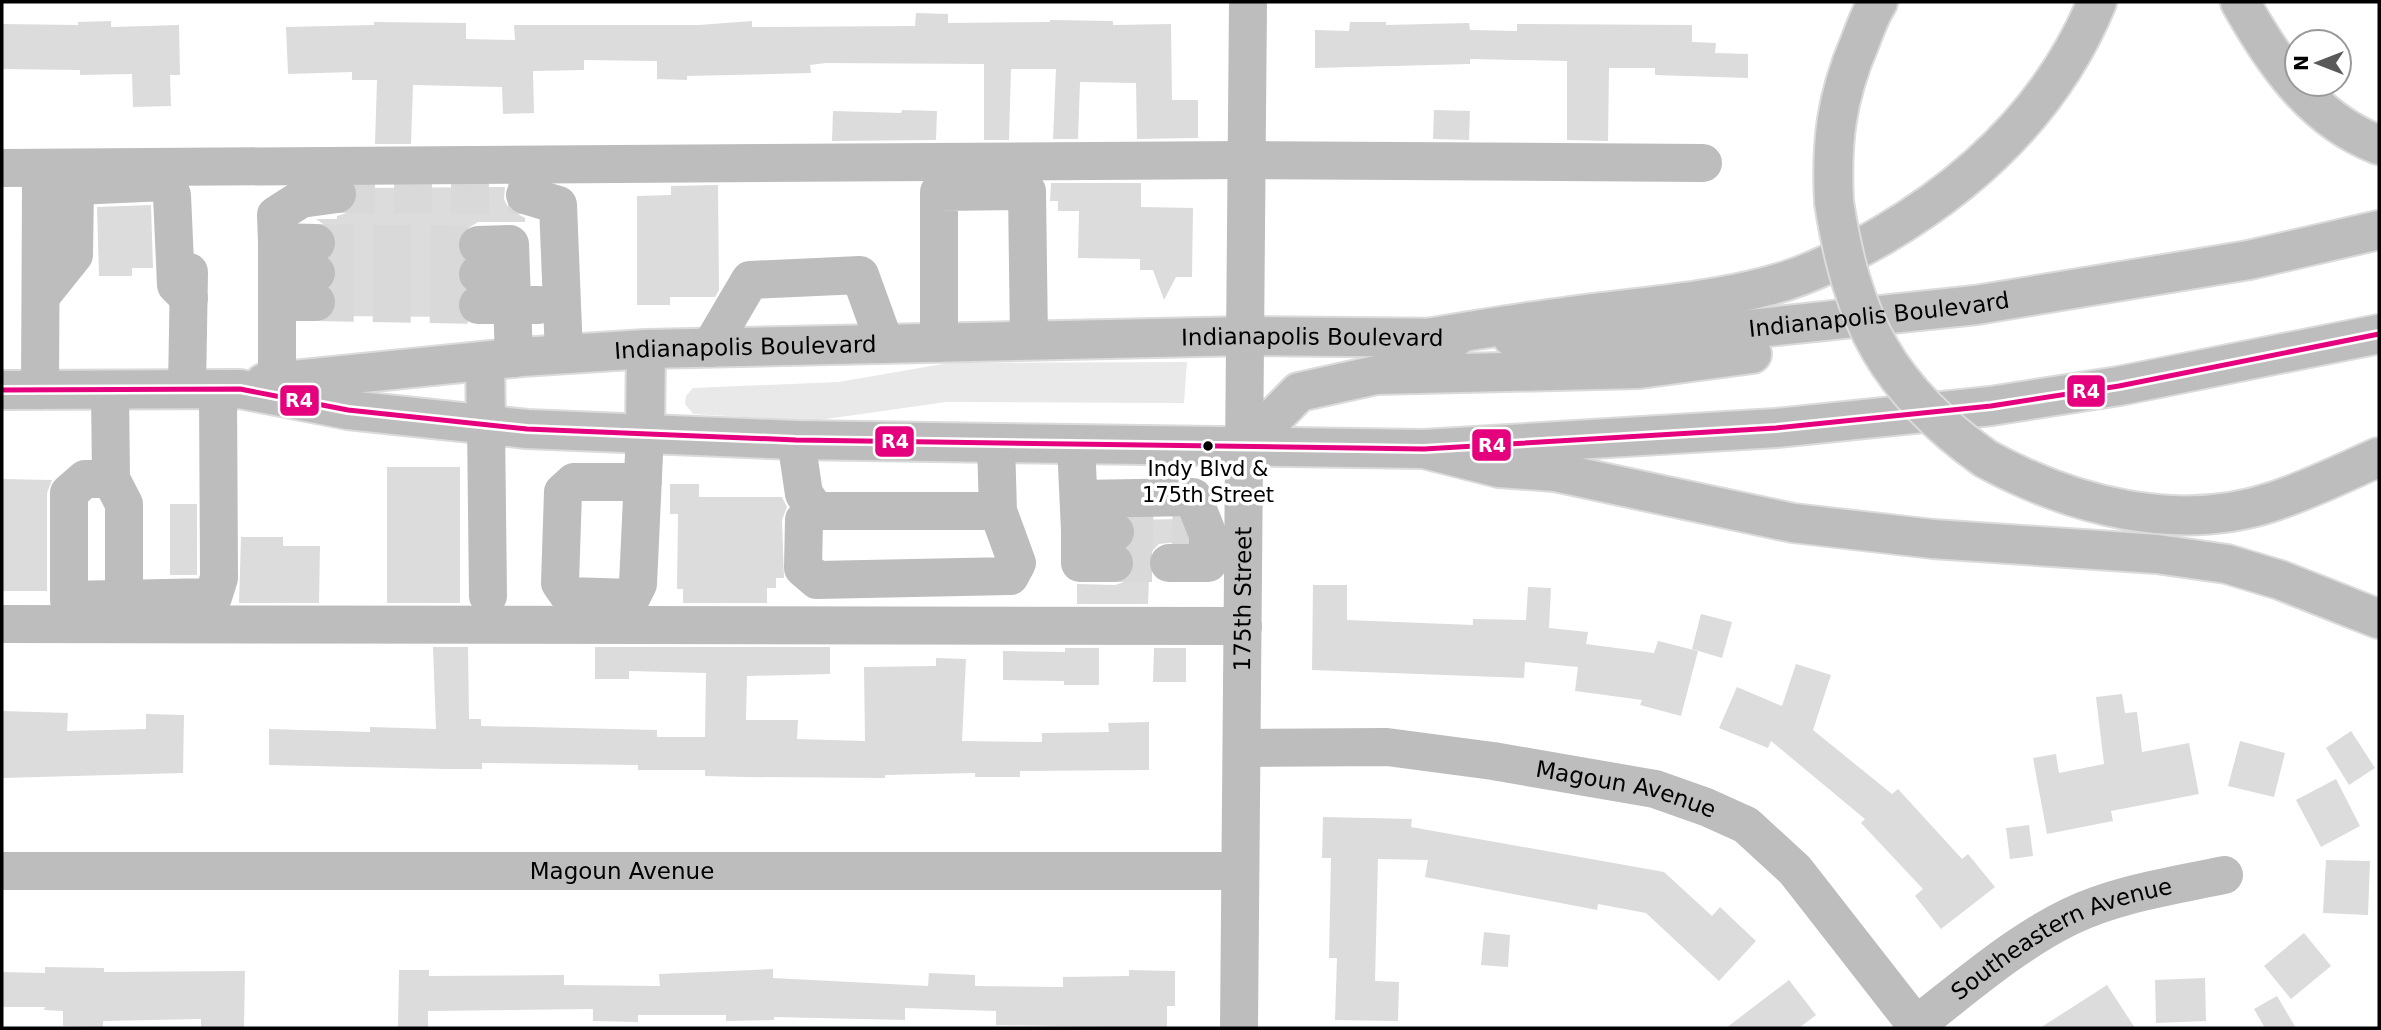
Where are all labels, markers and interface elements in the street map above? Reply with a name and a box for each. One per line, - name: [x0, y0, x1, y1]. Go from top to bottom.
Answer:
- north arrow: [2283, 28, 2353, 98]
- text: N: [2290, 55, 2312, 71]
- street label: Indianapolis Boulevard: [1747, 287, 2011, 342]
- street label: Indianapolis Boulevard: [1181, 323, 1444, 351]
- street label: Indianapolis Boulevard: [614, 331, 877, 364]
- line badge: R4: [2066, 374, 2106, 408]
- text: R4: [2072, 380, 2100, 402]
- line badge: R4: [279, 384, 320, 417]
- text: R4: [285, 389, 313, 411]
- line badge: R4: [874, 425, 915, 458]
- line badge: R4: [1471, 428, 1512, 462]
- text: R4: [881, 430, 909, 452]
- text: R4: [1478, 434, 1506, 456]
- marker: Indy Blvd & 175th Street: [1201, 439, 1215, 453]
- place label: Indy Blvd & 175th Street: [1142, 457, 1274, 507]
- street label: 175th Street: [1229, 527, 1256, 672]
- street label: Magoun Avenue: [1534, 756, 1720, 823]
- street label: Magoun Avenue: [530, 858, 714, 884]
- street label: Southeastern Avenue: [1946, 873, 2174, 1005]

